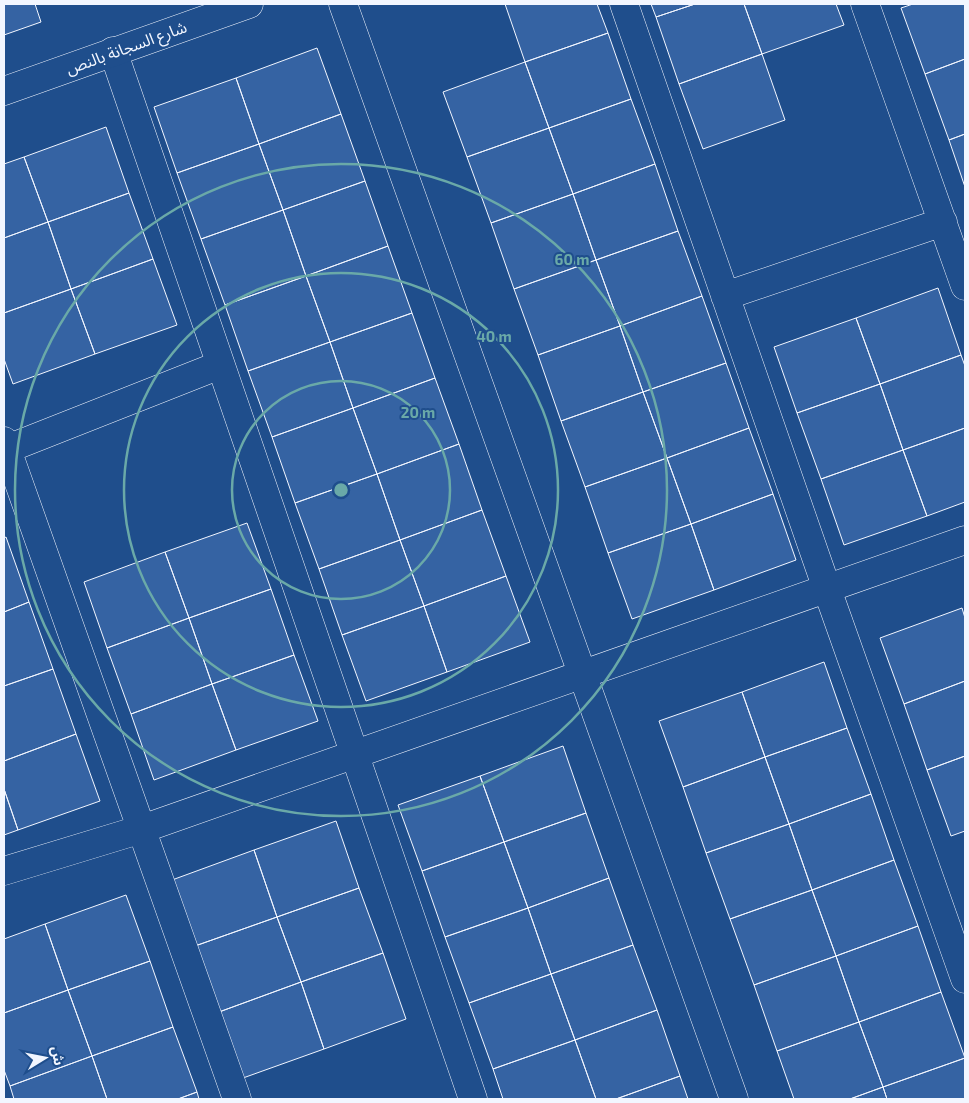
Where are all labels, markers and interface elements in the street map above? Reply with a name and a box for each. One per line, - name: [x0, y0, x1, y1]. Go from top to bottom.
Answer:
- street label: شارع السجانة بالنص: [63, 16, 190, 81]
- text: 60 m: [555, 250, 589, 268]
- text: 40 m: [476, 327, 512, 345]
- text: 20 m: [401, 403, 435, 421]
- centre of rings: [332, 481, 350, 499]
- north arrow: [20, 1033, 70, 1083]
- text: ش: [48, 1045, 68, 1067]

